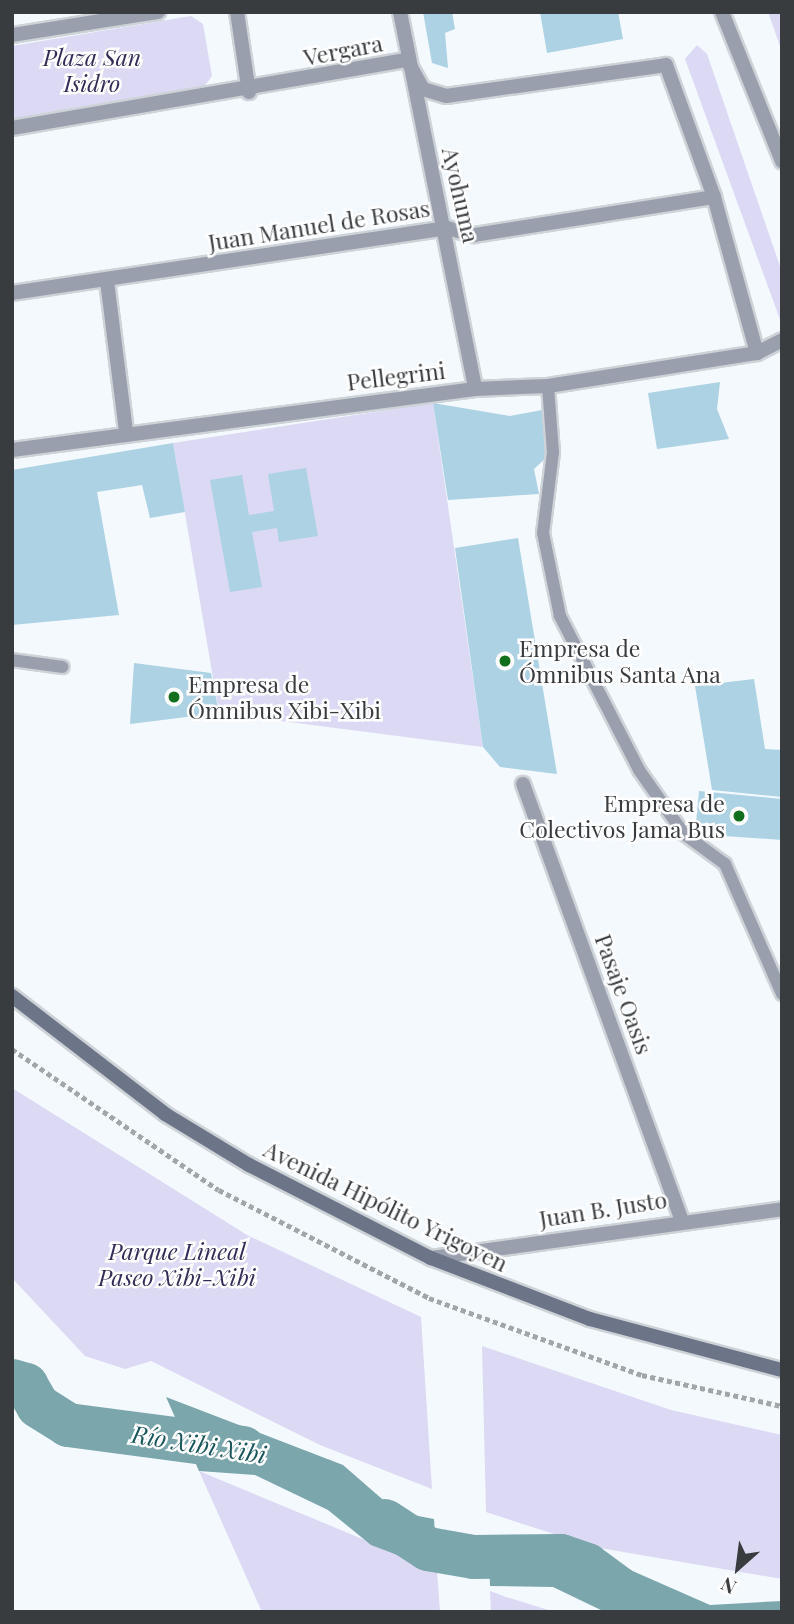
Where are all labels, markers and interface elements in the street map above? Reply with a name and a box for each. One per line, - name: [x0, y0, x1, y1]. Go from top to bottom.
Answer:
- street label: Vergara: [301, 29, 385, 71]
- park label: Plaza San Isidro: [43, 43, 141, 97]
- street label: Ayohuma: [437, 145, 485, 245]
- street label: Juan Manuel de Rosas: [206, 194, 432, 256]
- street label: Pellegrini: [345, 356, 447, 396]
- place label: Empresa de Ómnibus Santa Ana: [519, 634, 722, 688]
- marker: Empresa de Ómnibus Santa Ana: [497, 653, 513, 669]
- place label: Empresa de Ómnibus Xibi-Xibi: [188, 670, 381, 724]
- marker: Empresa de Ómnibus Xibi-Xibi: [166, 689, 182, 705]
- place label: Empresa de Colectivos Jama Bus: [519, 789, 725, 843]
- marker: Empresa de Colectivos Jama Bus: [731, 808, 747, 824]
- street label: Pasaje Oasis: [590, 930, 658, 1058]
- street label: Avenida Hipólito Yrigoyen: [259, 1135, 513, 1277]
- street label: Juan B. Justo: [537, 1185, 669, 1233]
- park label: Parque Lineal Paseo Xibi-Xibi: [98, 1237, 256, 1291]
- water label: Río Xibi Xibi: [130, 1419, 268, 1469]
- north arrow: [703, 1533, 773, 1603]
- text: N: [716, 1572, 740, 1601]

